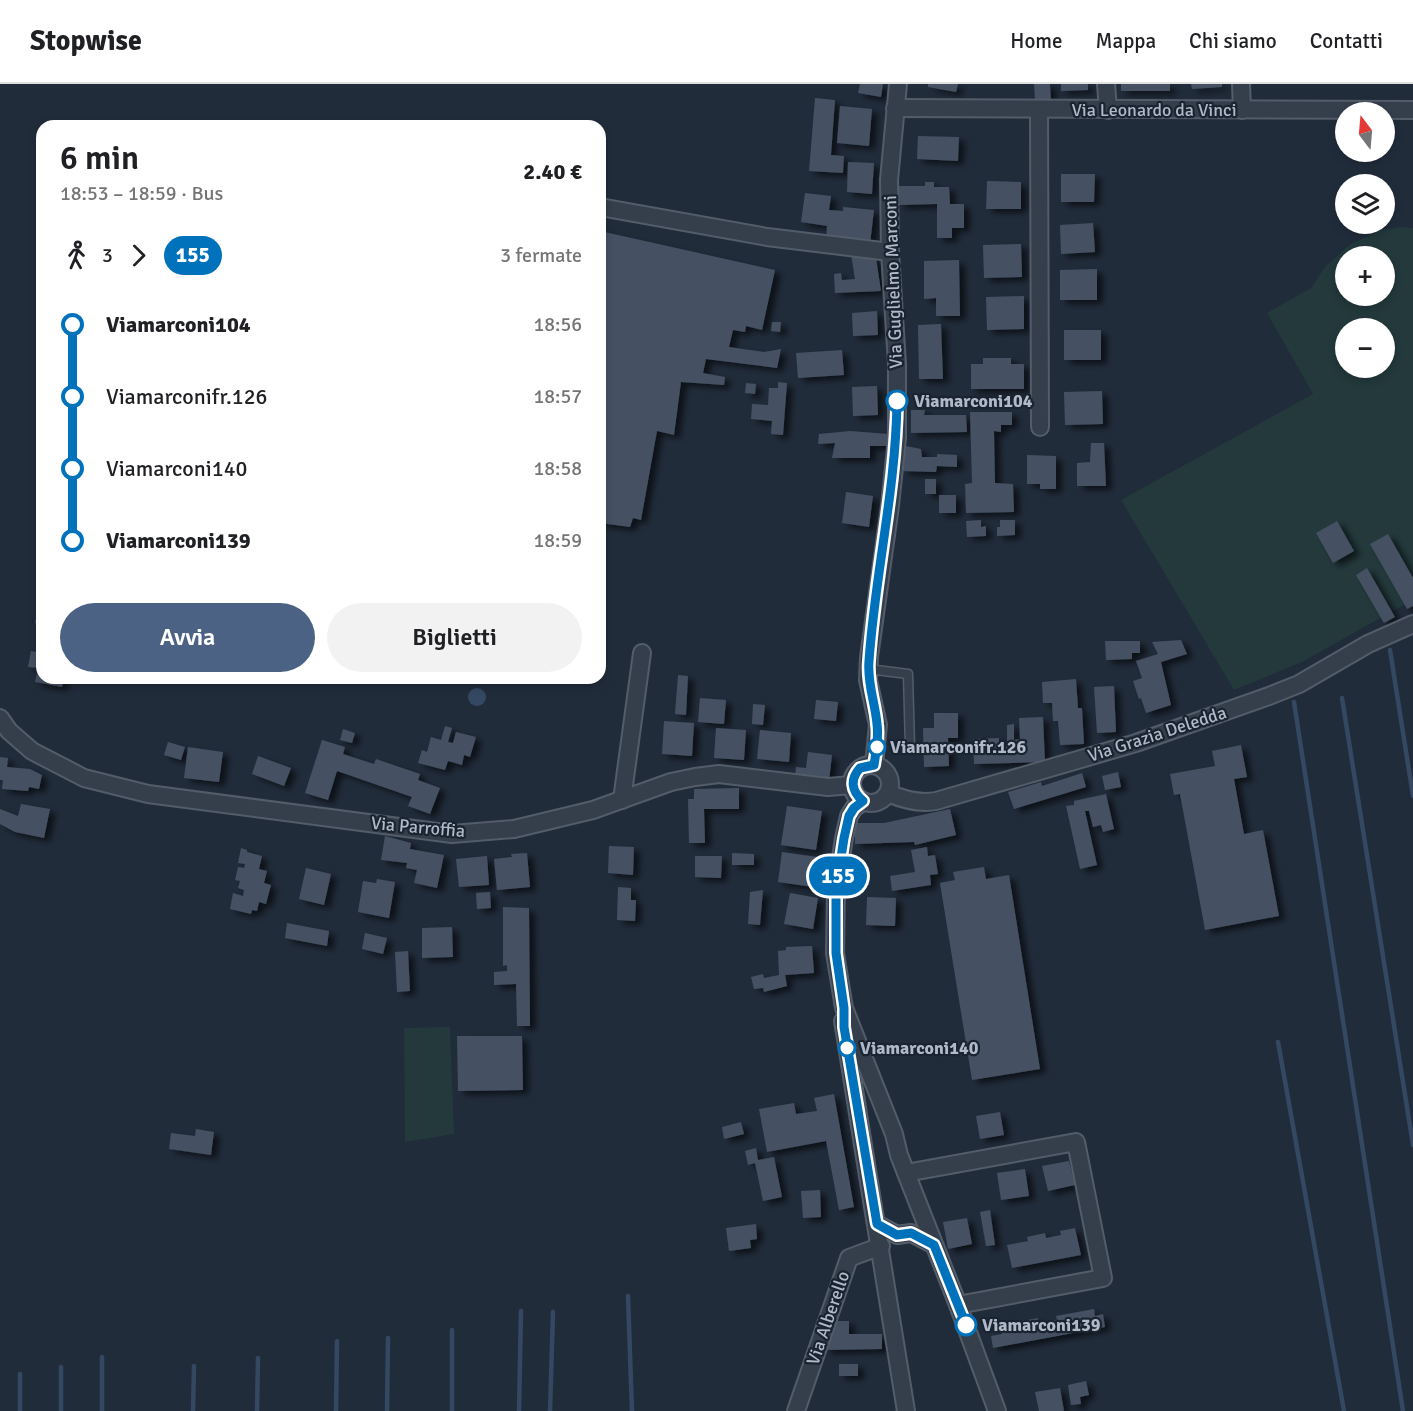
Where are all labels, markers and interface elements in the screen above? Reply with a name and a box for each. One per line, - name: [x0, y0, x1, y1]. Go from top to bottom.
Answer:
- text: Stopwise: [30, 24, 142, 58]
- text: Home: [1010, 28, 1063, 54]
- text: Mappa: [1096, 28, 1156, 54]
- text: Chi siamo: [1189, 28, 1277, 54]
- text: Contatti: [1310, 28, 1383, 54]
- street label: Via Leonardo da Vinci: [1071, 99, 1237, 121]
- north arrow: [1335, 102, 1395, 162]
- map controls: [1335, 102, 1395, 378]
- text: 6 min: [60, 138, 139, 179]
- text: 2.40 €: [523, 158, 582, 185]
- button: layers: [1335, 174, 1395, 234]
- text: 18:53 – 18:59 · Bus: [60, 181, 223, 206]
- street label: Via Guglielmo Marconi: [879, 195, 907, 369]
- icon: walk: [60, 239, 93, 272]
- icon: forward: [122, 239, 155, 272]
- text: 155: [176, 242, 210, 268]
- text: 3: [102, 243, 113, 268]
- text: 3 fermate: [500, 243, 582, 268]
- button: +: [1335, 246, 1395, 306]
- text: Viamarconi104: [106, 311, 251, 338]
- text: 18:56: [533, 312, 582, 337]
- button: −: [1335, 318, 1395, 378]
- text: Viamarconifr.126: [106, 383, 267, 410]
- text: 18:57: [533, 384, 582, 409]
- marker: Viamarconi104: [886, 390, 908, 412]
- place label: Viamarconi104: [914, 390, 1033, 412]
- text: Viamarconi140: [106, 455, 247, 482]
- text: 18:58: [533, 456, 582, 481]
- text: Viamarconi139: [106, 527, 251, 554]
- text: 18:59: [533, 528, 582, 553]
- button: Avvia: [60, 603, 315, 672]
- button: Biglietti: [327, 603, 582, 672]
- street label: Via Grazia Deledda: [1085, 701, 1229, 767]
- place label: Viamarconifr.126: [890, 736, 1027, 758]
- marker: Viamarconifr.126: [868, 738, 886, 756]
- street label: Via Parroffia: [370, 812, 466, 842]
- line badge: 155: [804, 856, 872, 896]
- text: 155: [821, 863, 855, 889]
- place label: Viamarconi140: [860, 1037, 979, 1059]
- marker: Viamarconi140: [838, 1039, 856, 1057]
- street label: Via Alberello: [802, 1268, 854, 1368]
- marker: Viamarconi139: [955, 1314, 977, 1336]
- place label: Viamarconi139: [982, 1314, 1101, 1336]

